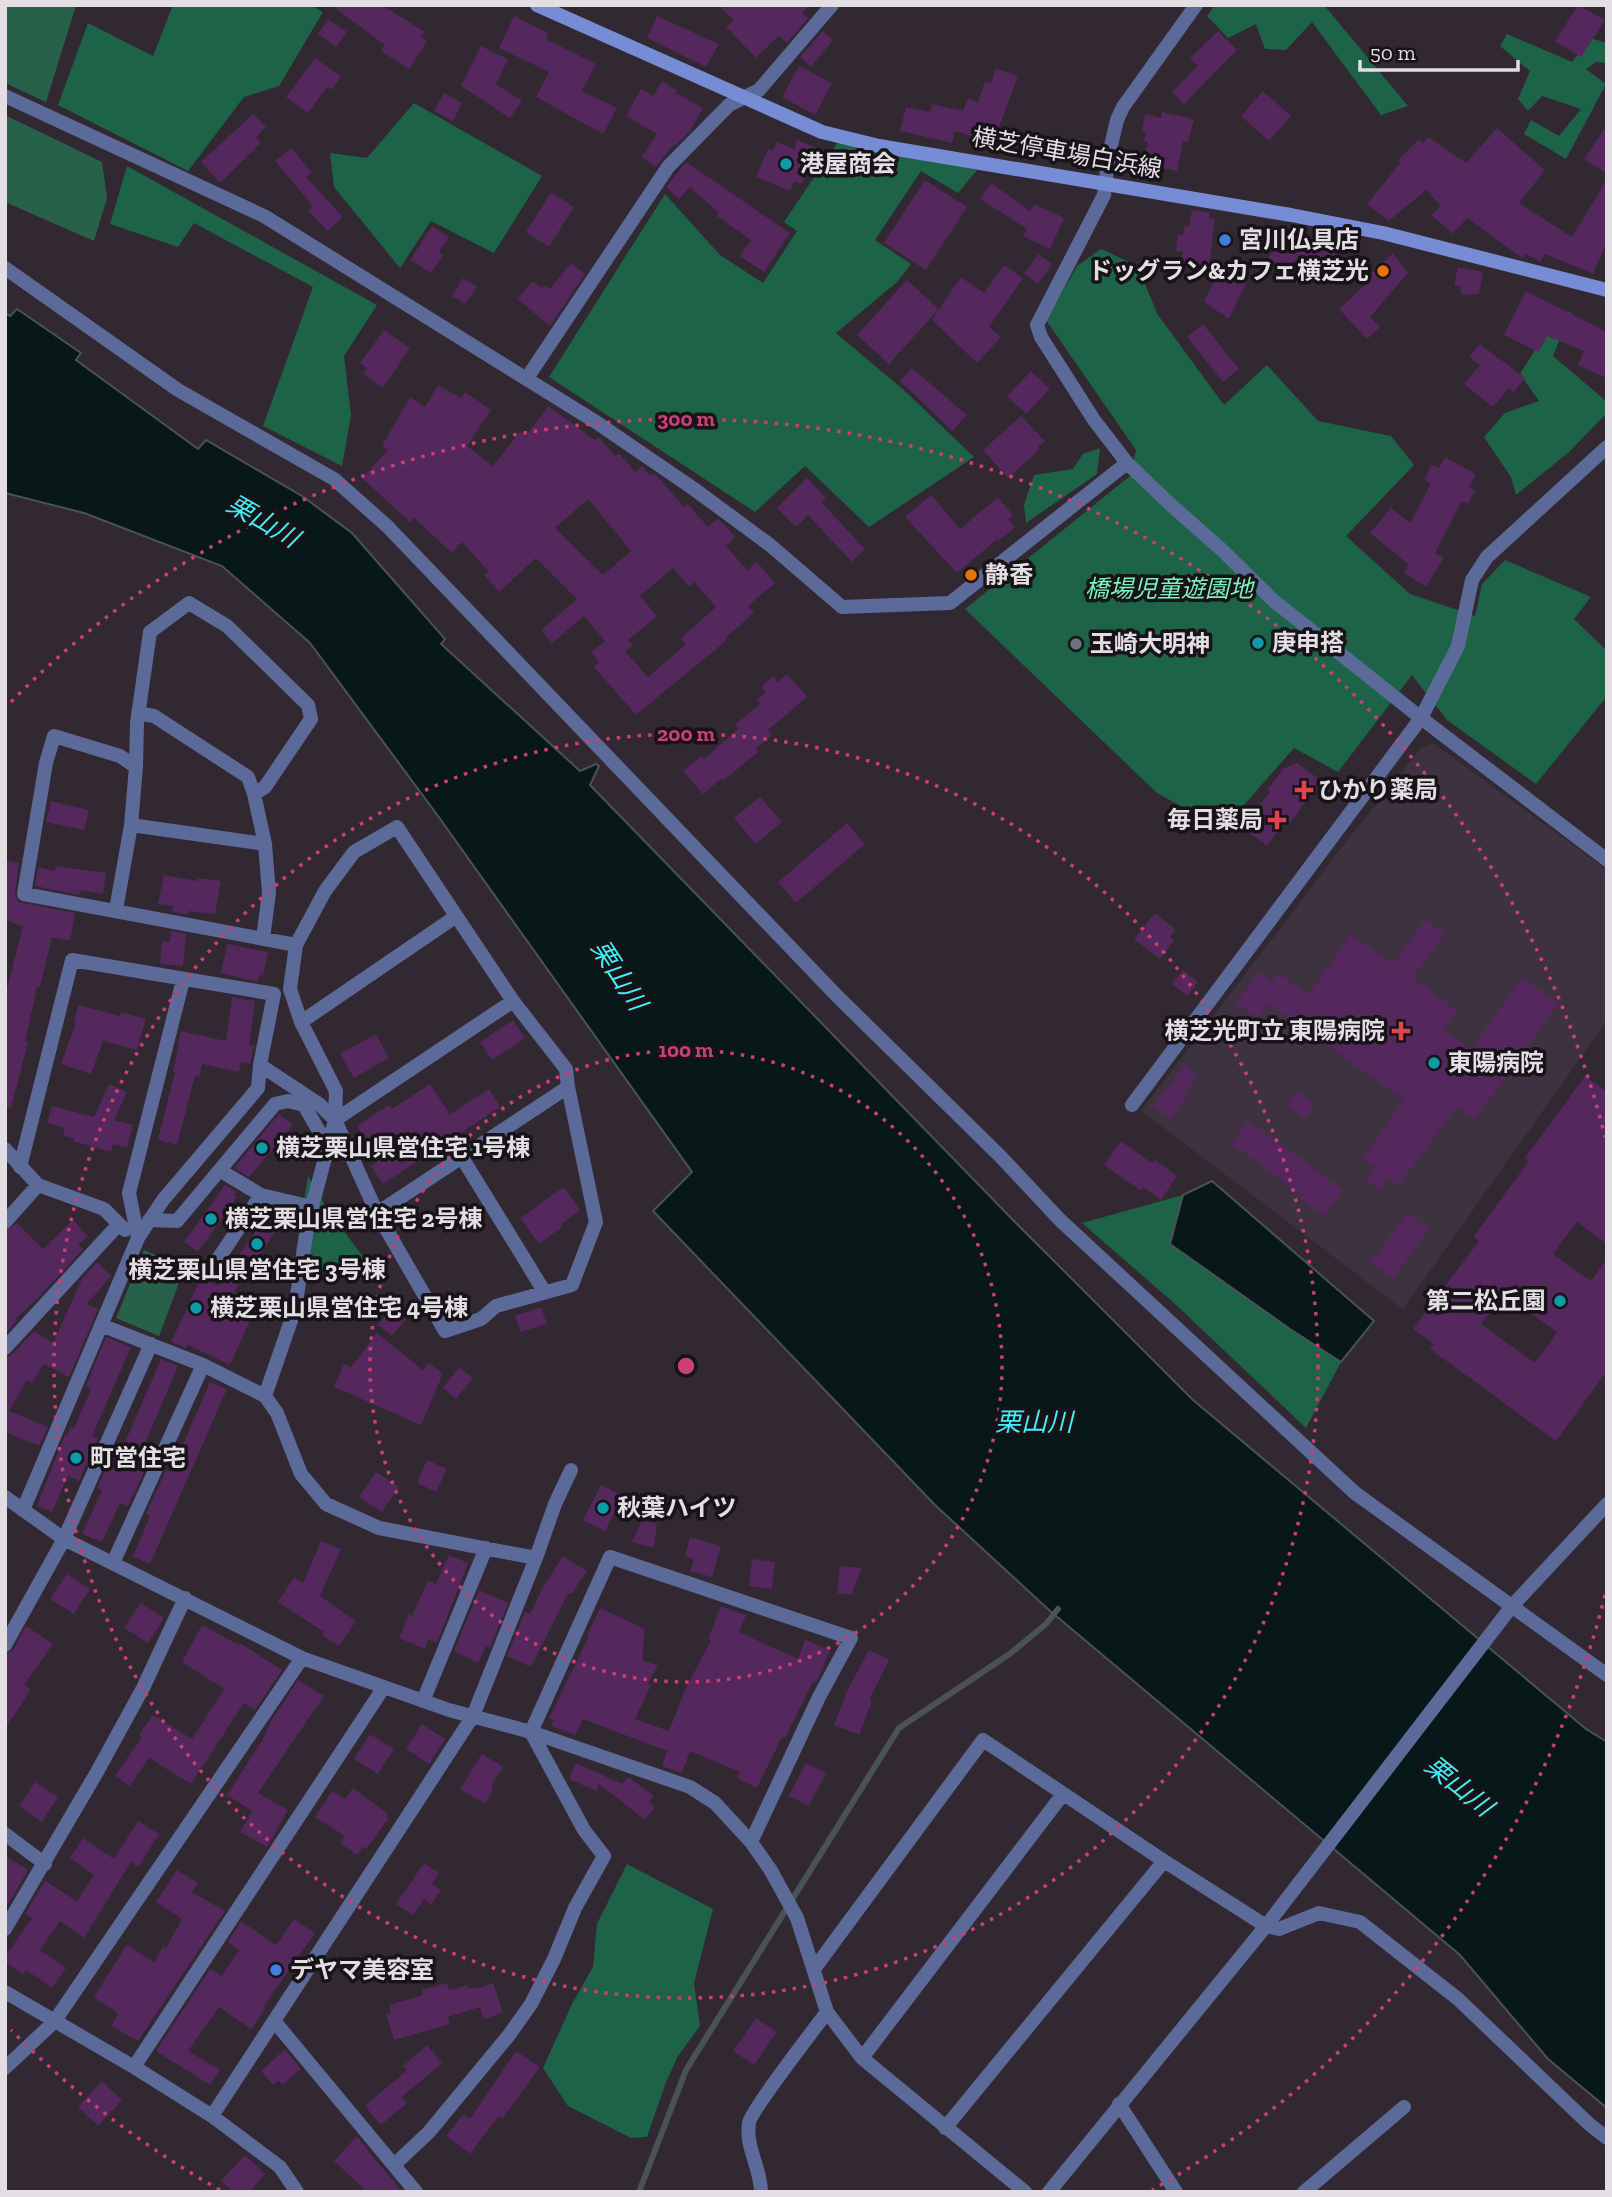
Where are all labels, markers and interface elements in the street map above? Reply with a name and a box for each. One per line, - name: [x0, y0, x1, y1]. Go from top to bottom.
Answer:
- scale bar: [1360, 28, 1518, 72]
- text: 50 m: [1370, 40, 1416, 65]
- street label: 横芝停車場白浜線: [970, 122, 1164, 183]
- place label: 港屋商会: [800, 149, 896, 178]
- marker: 港屋商会: [778, 156, 794, 172]
- place label: 宮川仏具店: [1239, 225, 1359, 254]
- marker: 宮川仏具店: [1217, 232, 1233, 248]
- place label: ドッグラン&カフェ横芝光: [1088, 256, 1369, 285]
- marker: ドッグラン&カフェ横芝光: [1375, 263, 1391, 279]
- text: 300 m: [657, 406, 715, 431]
- water label: 栗山川: [221, 488, 307, 556]
- place label: 静香: [985, 560, 1033, 589]
- marker: 静香: [963, 567, 979, 583]
- park label: 橋場児童遊園地: [1085, 574, 1256, 603]
- place label: 庚申搭: [1272, 628, 1344, 657]
- place label: 玉崎大明神: [1090, 629, 1210, 658]
- marker: 庚申搭: [1250, 635, 1266, 651]
- marker: 玉崎大明神: [1068, 636, 1084, 652]
- text: 200 m: [657, 721, 715, 746]
- place label: ひかり薬局: [1318, 775, 1438, 804]
- marker: ひかり薬局: [1296, 782, 1312, 798]
- place label: 毎日薬局: [1167, 805, 1263, 834]
- marker: 毎日薬局: [1269, 812, 1285, 828]
- water label: 栗山川: [584, 934, 655, 1019]
- place label: 横芝光町立 東陽病院: [1165, 1016, 1385, 1045]
- marker: 横芝光町立 東陽病院: [1391, 1021, 1411, 1041]
- text: 100 m: [659, 1037, 714, 1062]
- place label: 東陽病院: [1448, 1048, 1544, 1077]
- marker: 東陽病院: [1426, 1055, 1442, 1071]
- place label: 横芝栗山県営住宅 1号棟: [276, 1133, 530, 1162]
- marker: 横芝栗山県営住宅 1号棟: [254, 1140, 270, 1156]
- place label: 横芝栗山県営住宅 2号棟: [225, 1204, 482, 1233]
- marker: 横芝栗山県営住宅 2号棟: [203, 1211, 219, 1227]
- marker: 横芝栗山県営住宅 3号棟: [249, 1236, 265, 1252]
- place label: 横芝栗山県営住宅 3号棟: [128, 1255, 386, 1284]
- place label: 第二松丘園: [1426, 1286, 1546, 1315]
- place label: 横芝栗山県営住宅 4号棟: [210, 1293, 468, 1322]
- marker: 第二松丘園: [1552, 1293, 1568, 1309]
- marker: 横芝栗山県営住宅 4号棟: [188, 1300, 204, 1316]
- centre of rings: [674, 1354, 698, 1378]
- water label: 栗山川: [995, 1406, 1076, 1438]
- place label: 町営住宅: [90, 1443, 186, 1472]
- marker: 町営住宅: [68, 1450, 84, 1466]
- place label: 秋葉ハイツ: [617, 1493, 737, 1522]
- marker: 秋葉ハイツ: [595, 1500, 611, 1516]
- water label: 栗山川: [1419, 1749, 1502, 1825]
- place label: デヤマ美容室: [290, 1955, 434, 1984]
- marker: デヤマ美容室: [268, 1962, 284, 1978]

